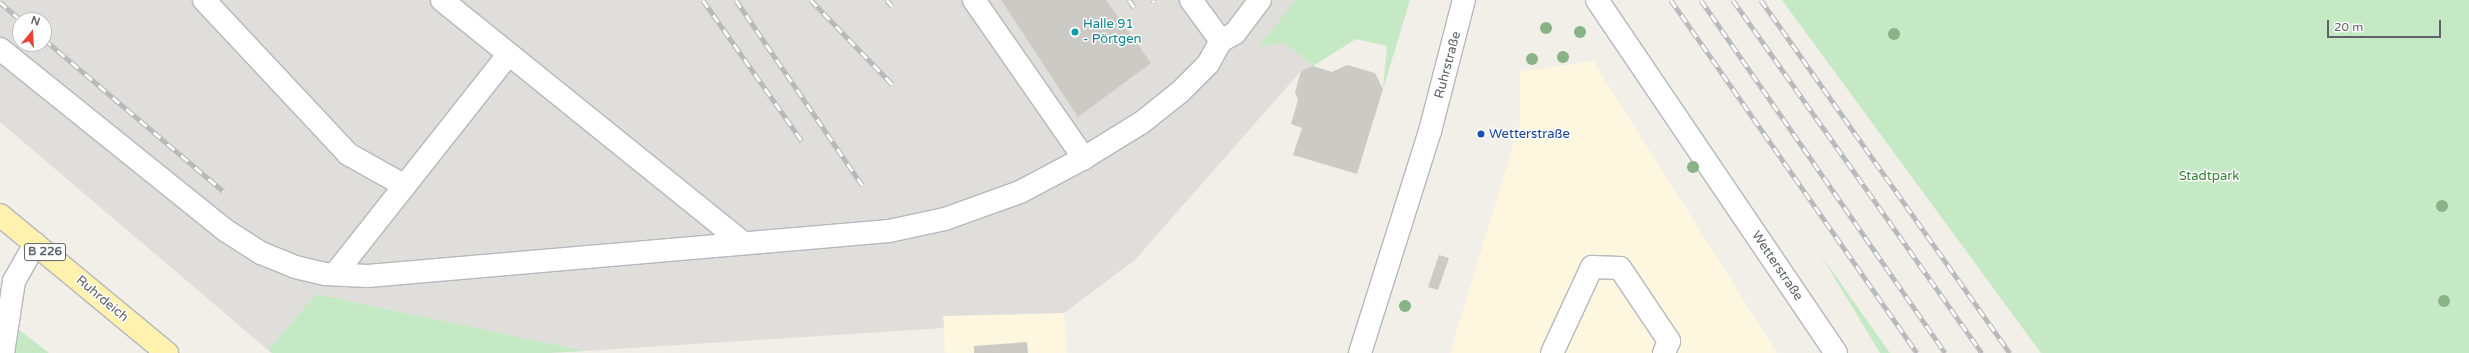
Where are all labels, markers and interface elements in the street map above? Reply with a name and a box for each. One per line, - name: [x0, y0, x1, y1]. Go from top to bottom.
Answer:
- north arrow: [12, 12, 52, 52]
- scale bar: [2329, 12, 2443, 38]
- text: N: [29, 14, 42, 29]
- place label: Halle 91 - Pörtgen: [1083, 17, 1141, 48]
- text: 20 m: [2334, 20, 2363, 34]
- marker: Halle 91 - Pörtgen: [1070, 27, 1080, 37]
- street label: Ruhrstraße: [1432, 30, 1464, 100]
- place label: Wetterstraße: [1489, 126, 1570, 142]
- marker: Wetterstraße: [1476, 129, 1486, 139]
- park label: Stadtpark: [2179, 168, 2239, 184]
- street label: Wetterstraße: [1748, 228, 1806, 304]
- road number: B 226: [23, 242, 67, 262]
- street label: Ruhrdeich: [73, 273, 131, 325]

